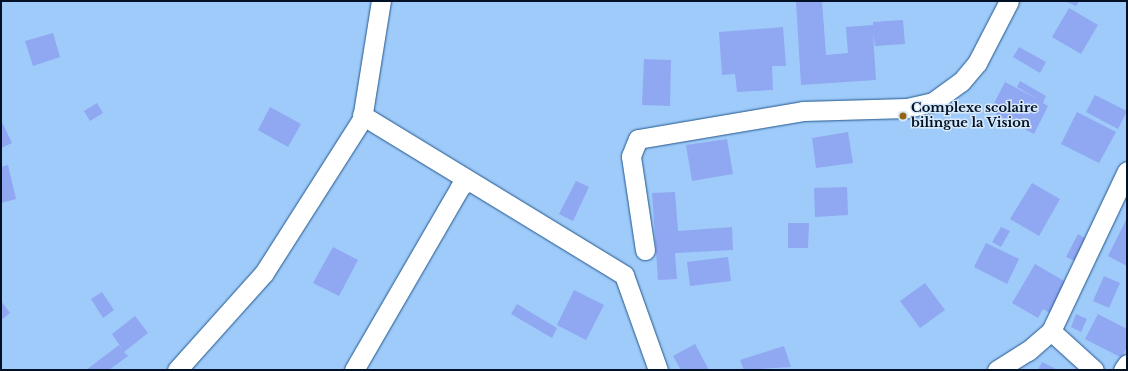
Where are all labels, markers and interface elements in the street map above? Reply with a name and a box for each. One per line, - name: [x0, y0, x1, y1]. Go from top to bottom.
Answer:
- place label: Complexe scolaire bilingue la Vision: [911, 101, 1038, 132]
- marker: Complexe scolaire bilingue la Vision: [898, 111, 908, 121]

